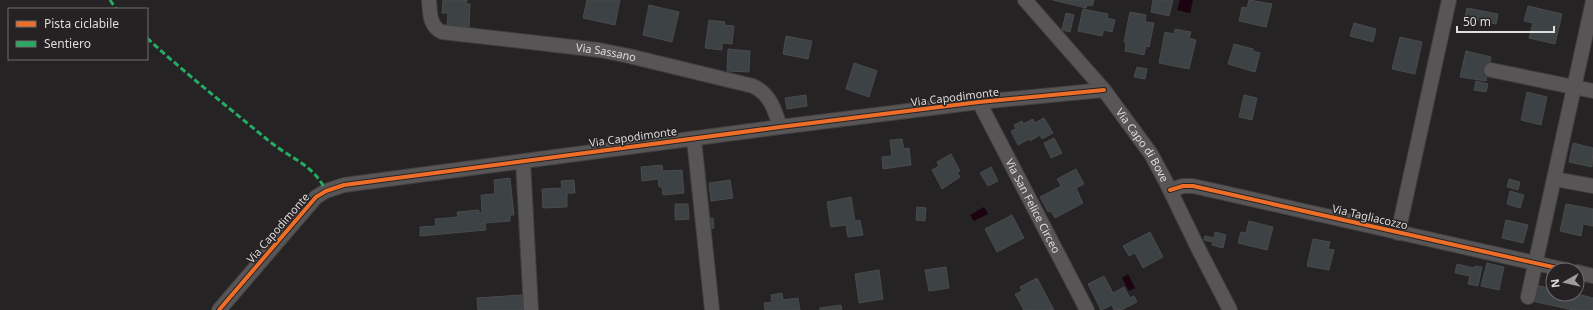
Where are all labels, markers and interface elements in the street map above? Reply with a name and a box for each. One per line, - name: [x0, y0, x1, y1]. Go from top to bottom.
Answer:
- legend: [8, 8, 148, 60]
- scale bar: [1457, 8, 1554, 34]
- text: 50 m: [1463, 13, 1491, 30]
- text: Pista ciclabile: [44, 15, 119, 32]
- text: Sentiero: [44, 35, 91, 52]
- street label: Via Sassano: [575, 39, 638, 65]
- street label: Via Capodimonte: [910, 84, 1000, 109]
- street label: Via Capo di Bove: [1113, 105, 1173, 184]
- street label: Via Capodimonte: [588, 123, 678, 150]
- street label: Via San Felice Circeo: [1003, 156, 1064, 256]
- street label: Via Capodimonte: [243, 189, 312, 266]
- street label: Via Tagliacozzo: [1331, 201, 1410, 233]
- north arrow: [1545, 262, 1585, 302]
- text: N: [1547, 278, 1563, 289]

